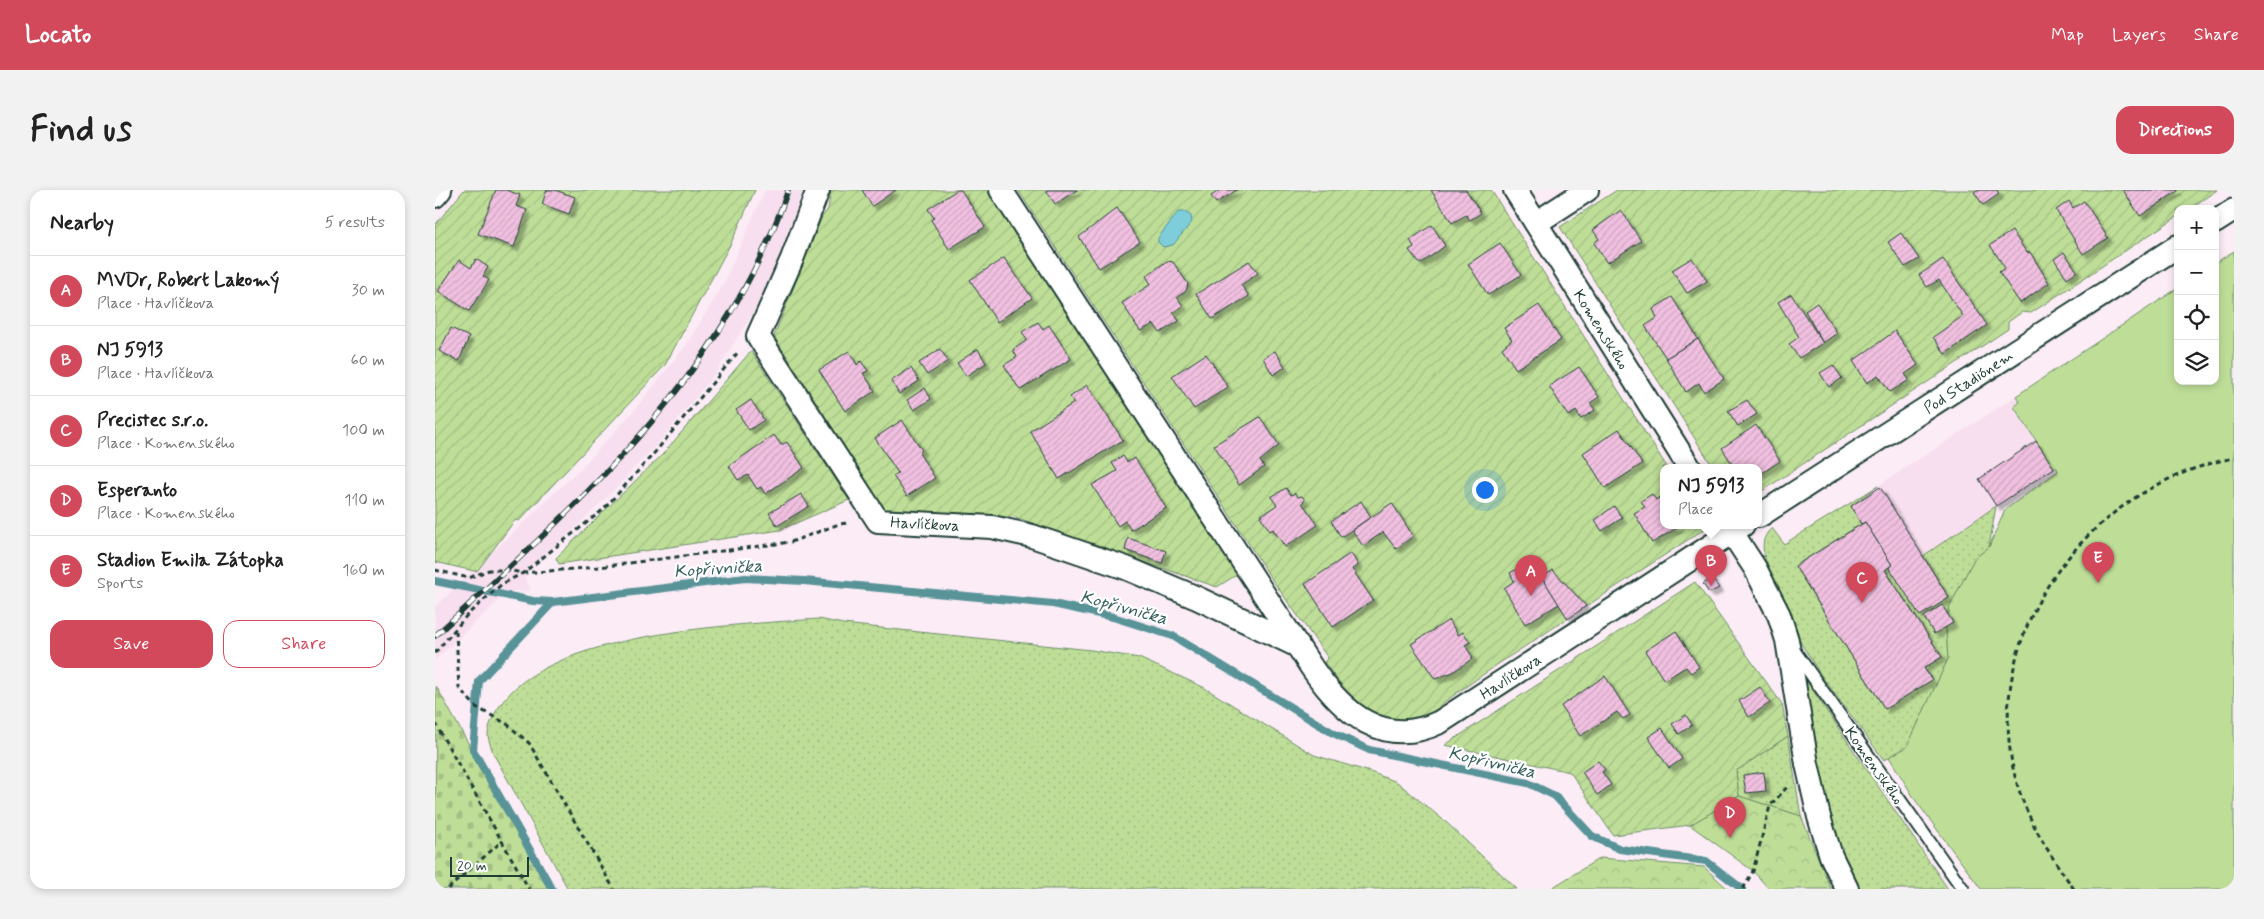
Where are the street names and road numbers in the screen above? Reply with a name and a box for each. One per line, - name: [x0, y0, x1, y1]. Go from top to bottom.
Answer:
- street label: Komenského: [1568, 286, 1634, 374]
- street label: Pod Stadiónem: [1920, 345, 2018, 419]
- street label: Havlíčkova: [890, 512, 960, 537]
- street label: Havlíčkova: [1476, 650, 1546, 705]
- street label: Komenského: [1839, 723, 1908, 809]

